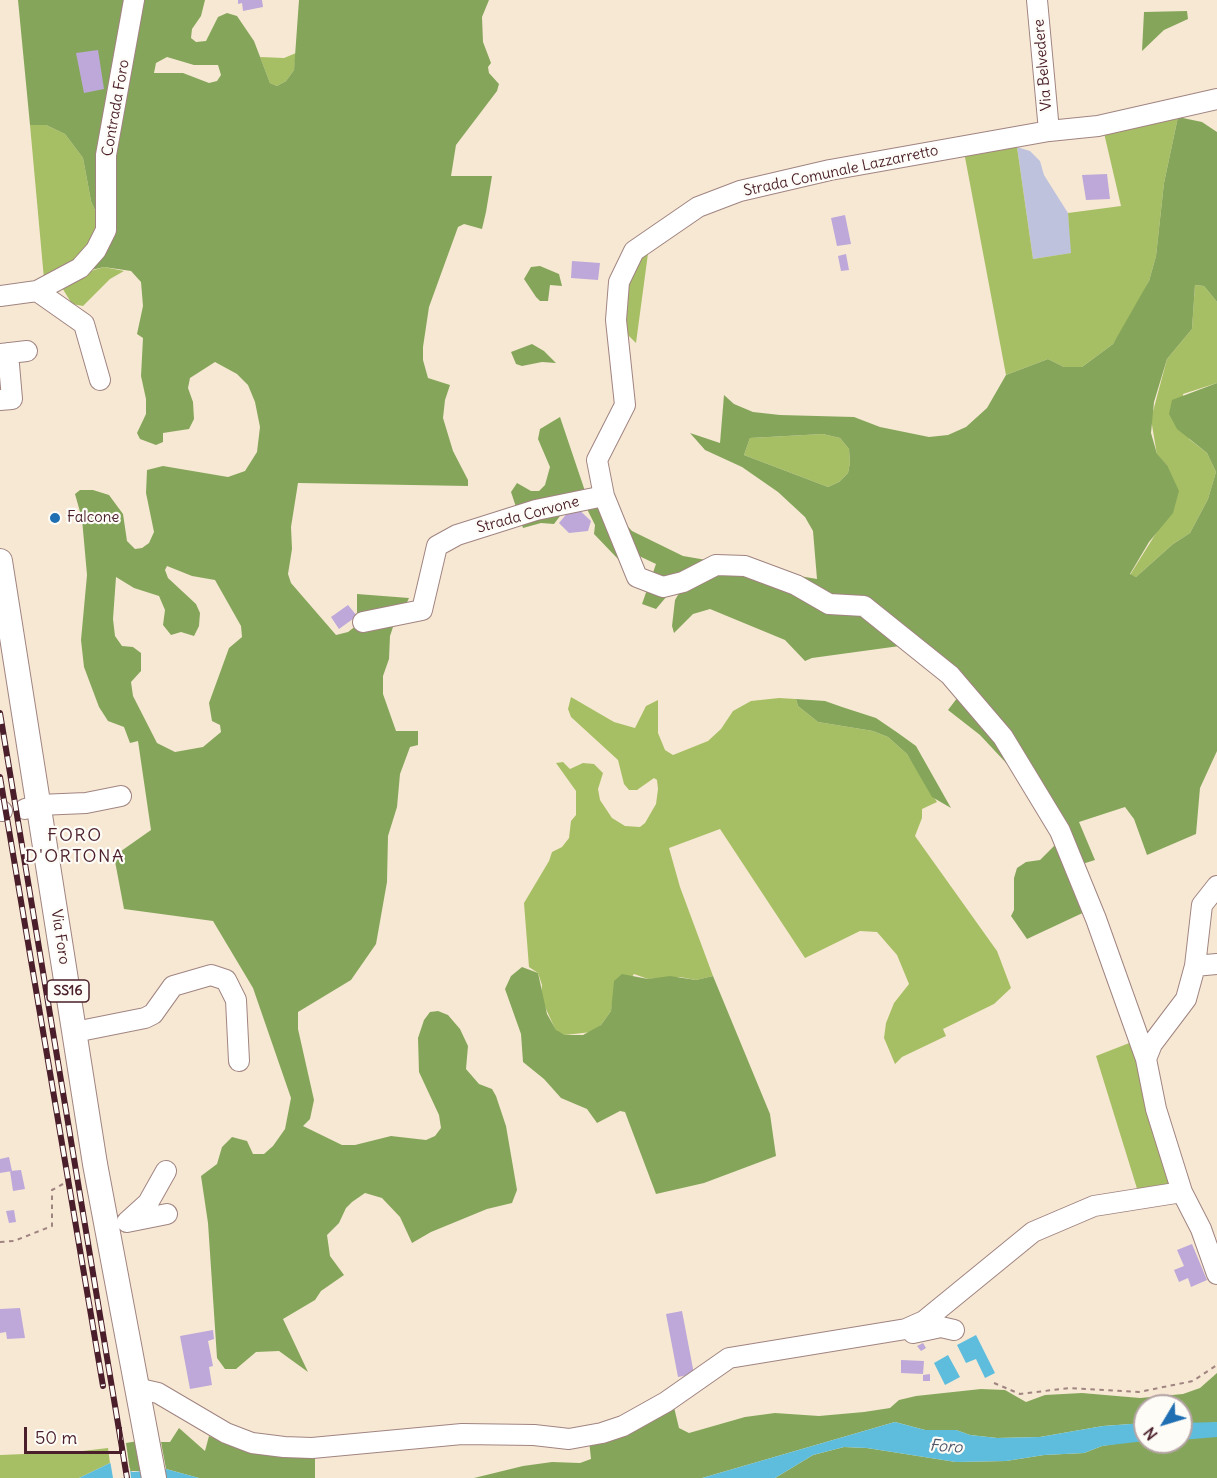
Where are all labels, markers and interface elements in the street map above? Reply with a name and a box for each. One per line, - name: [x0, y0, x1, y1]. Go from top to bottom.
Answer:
- street label: Via Belvedere: [1030, 18, 1056, 112]
- street label: Contrada Foro: [99, 58, 133, 158]
- street label: Strada Comunale Lazzarretto: [742, 142, 940, 200]
- street label: Strada Corvone: [475, 493, 581, 537]
- place label: Falcone: [67, 509, 119, 527]
- marker: Falcone: [48, 511, 62, 525]
- district label: FORO D'ORTONA: [25, 825, 125, 868]
- street label: Via Foro: [47, 908, 73, 966]
- road number: SS16: [47, 980, 89, 1002]
- north arrow: [1133, 1394, 1193, 1454]
- scale bar: [27, 1415, 124, 1453]
- text: N: [1139, 1423, 1162, 1444]
- text: 50 m: [35, 1426, 77, 1449]
- water label: Foro: [929, 1436, 963, 1458]

